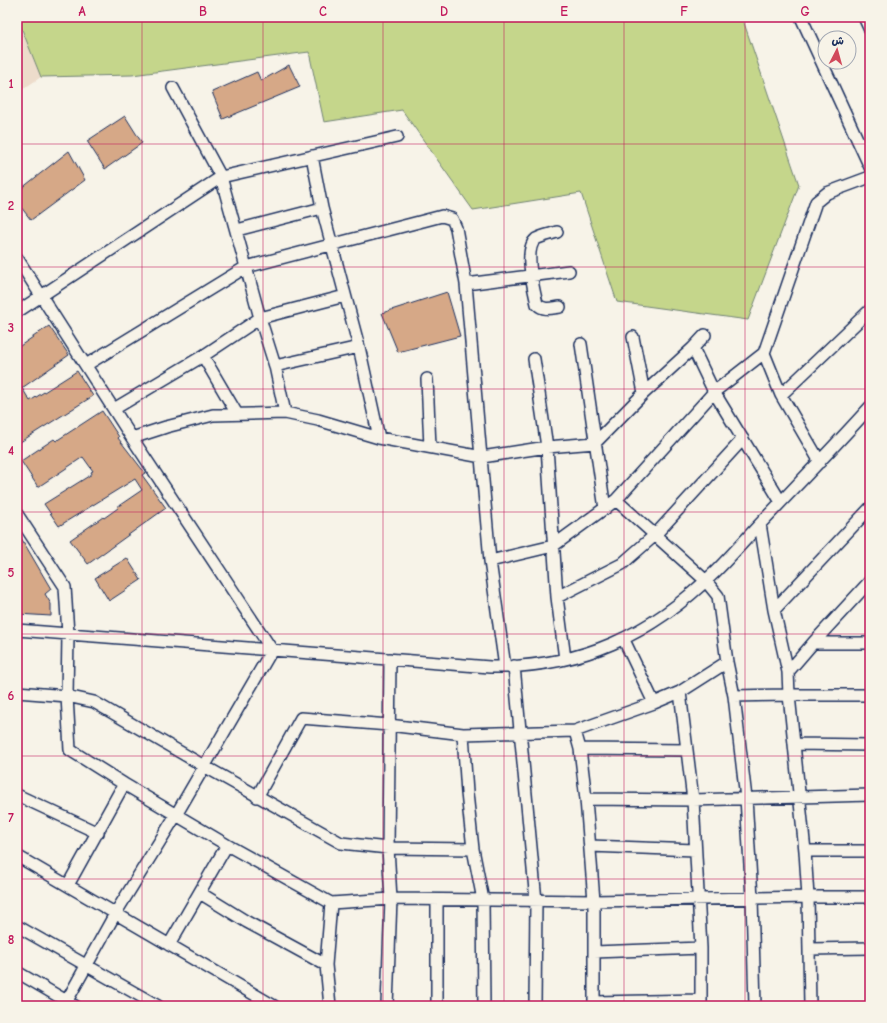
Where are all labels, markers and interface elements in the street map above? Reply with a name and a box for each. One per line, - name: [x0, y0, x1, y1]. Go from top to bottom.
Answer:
- text: A: [78, 4, 86, 19]
- text: B: [199, 4, 207, 19]
- text: C: [319, 4, 327, 19]
- text: D: [440, 4, 448, 19]
- text: E: [560, 4, 568, 19]
- text: F: [680, 4, 688, 19]
- text: G: [800, 4, 810, 19]
- north arrow: [817, 30, 857, 70]
- text: ش: [831, 33, 845, 48]
- text: 1: [8, 76, 14, 91]
- text: 2: [8, 198, 14, 213]
- text: 3: [8, 320, 14, 335]
- text: 4: [8, 443, 14, 458]
- text: 5: [8, 565, 15, 580]
- text: 6: [8, 688, 15, 703]
- text: 7: [8, 810, 14, 825]
- text: 8: [8, 932, 14, 947]

